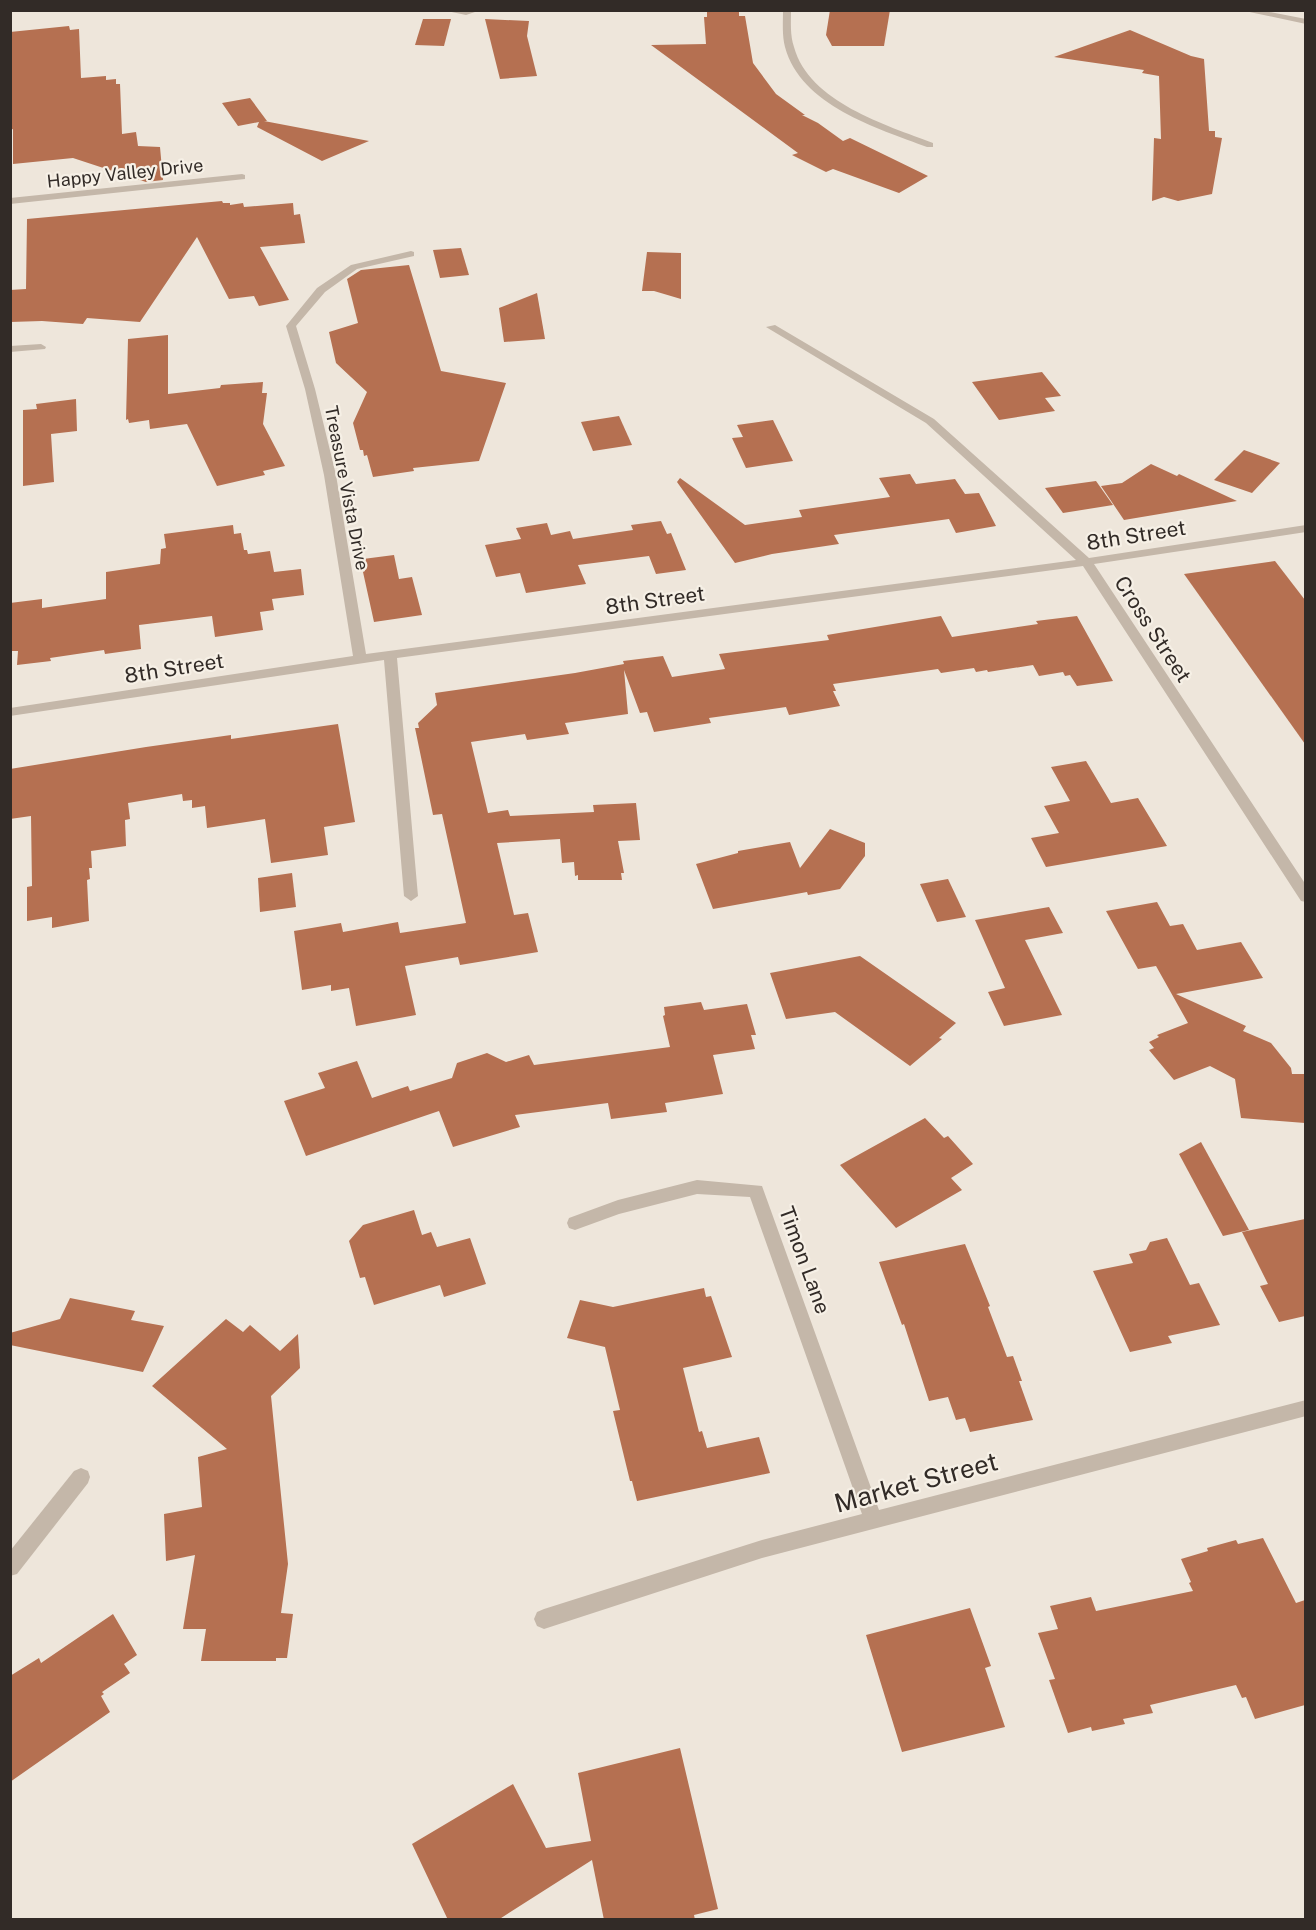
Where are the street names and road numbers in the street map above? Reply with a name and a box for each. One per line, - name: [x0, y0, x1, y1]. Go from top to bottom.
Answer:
- street label: Happy Valley Drive: [46, 154, 204, 192]
- street label: Treasure Vista Drive: [321, 404, 373, 572]
- street label: 8th Street: [1084, 515, 1188, 555]
- street label: Cross Street: [1109, 571, 1197, 687]
- street label: 8th Street: [604, 581, 706, 619]
- street label: 8th Street: [122, 648, 226, 688]
- street label: Timon Lane: [774, 1203, 836, 1317]
- street label: Market Street: [831, 1445, 1001, 1519]

